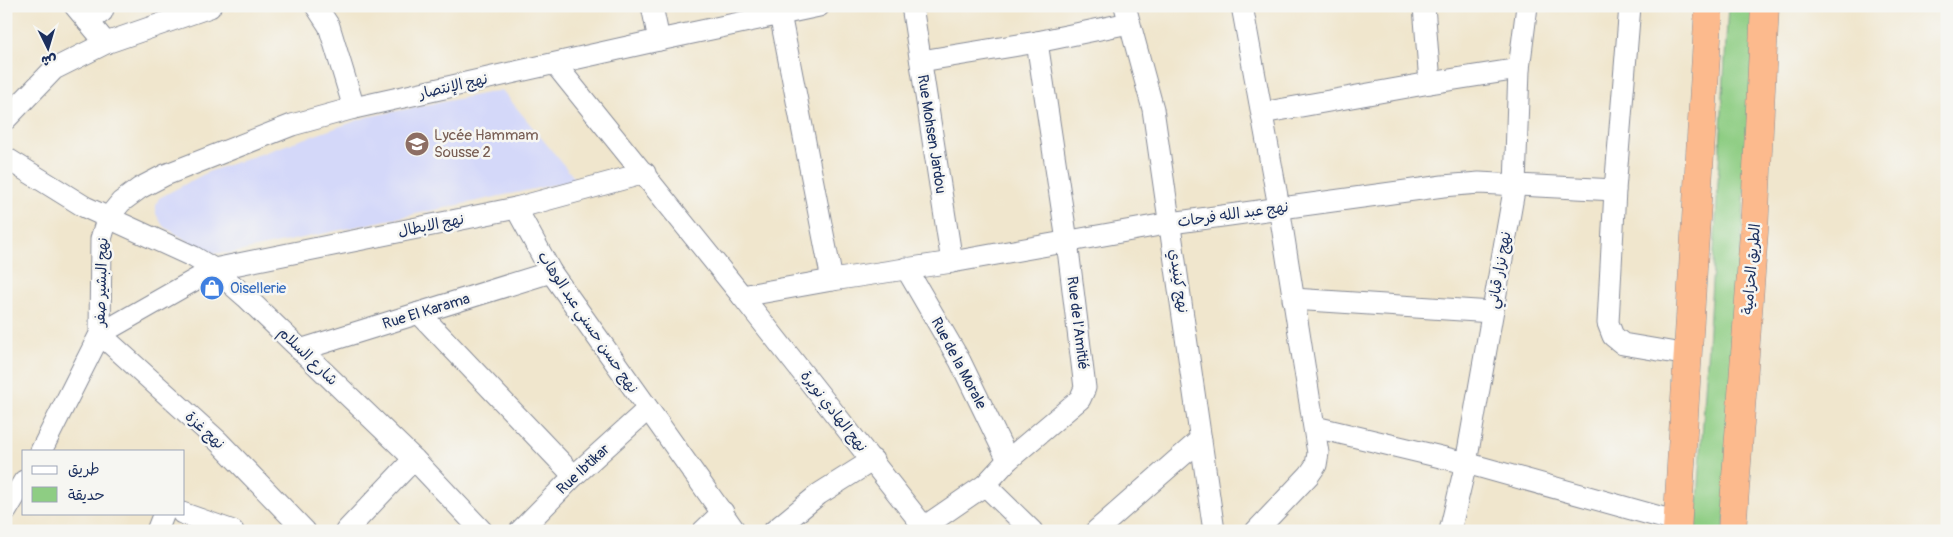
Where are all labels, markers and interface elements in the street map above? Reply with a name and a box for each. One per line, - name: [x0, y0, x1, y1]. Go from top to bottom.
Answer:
- north arrow: [22, 22, 72, 72]
- text: ش: [41, 51, 58, 70]
- street label: نهج الإنتصار: [416, 69, 490, 104]
- street label: Rue Mohsen Jardou: [913, 73, 950, 195]
- place label: Lycée Hammam Sousse 2: [434, 126, 539, 162]
- school or university icon: Lycée Hammam Sousse 2: [404, 131, 430, 157]
- street label: نهج عبد الله فرحات: [1176, 197, 1290, 232]
- street label: نهج الابطال: [396, 210, 466, 241]
- street label: الطريق الحزامية: [1738, 223, 1765, 315]
- street label: نهج نزار قباني: [1483, 230, 1519, 311]
- street label: نهج البشير صفر: [90, 237, 113, 329]
- street label: نهج حسن حسني عبد الوهاب: [531, 248, 642, 399]
- street label: نهج كينيدي: [1164, 248, 1192, 314]
- shop icon: Oisellerie: [199, 275, 225, 301]
- street label: Rue de l'Amitié: [1062, 275, 1093, 371]
- place label: Oisellerie: [230, 279, 287, 298]
- street label: Rue El Karama: [380, 289, 472, 334]
- street label: Rue de la Morale: [926, 314, 991, 413]
- street label: شارع السلام: [273, 323, 342, 390]
- street label: نهج الهادي نويرة: [795, 367, 871, 456]
- street label: نهج غزة: [181, 407, 228, 453]
- street label: Rue Ibtikar: [553, 440, 614, 499]
- legend: [22, 450, 185, 514]
- text: طريق: [68, 460, 100, 479]
- text: حديقة: [68, 486, 105, 505]

